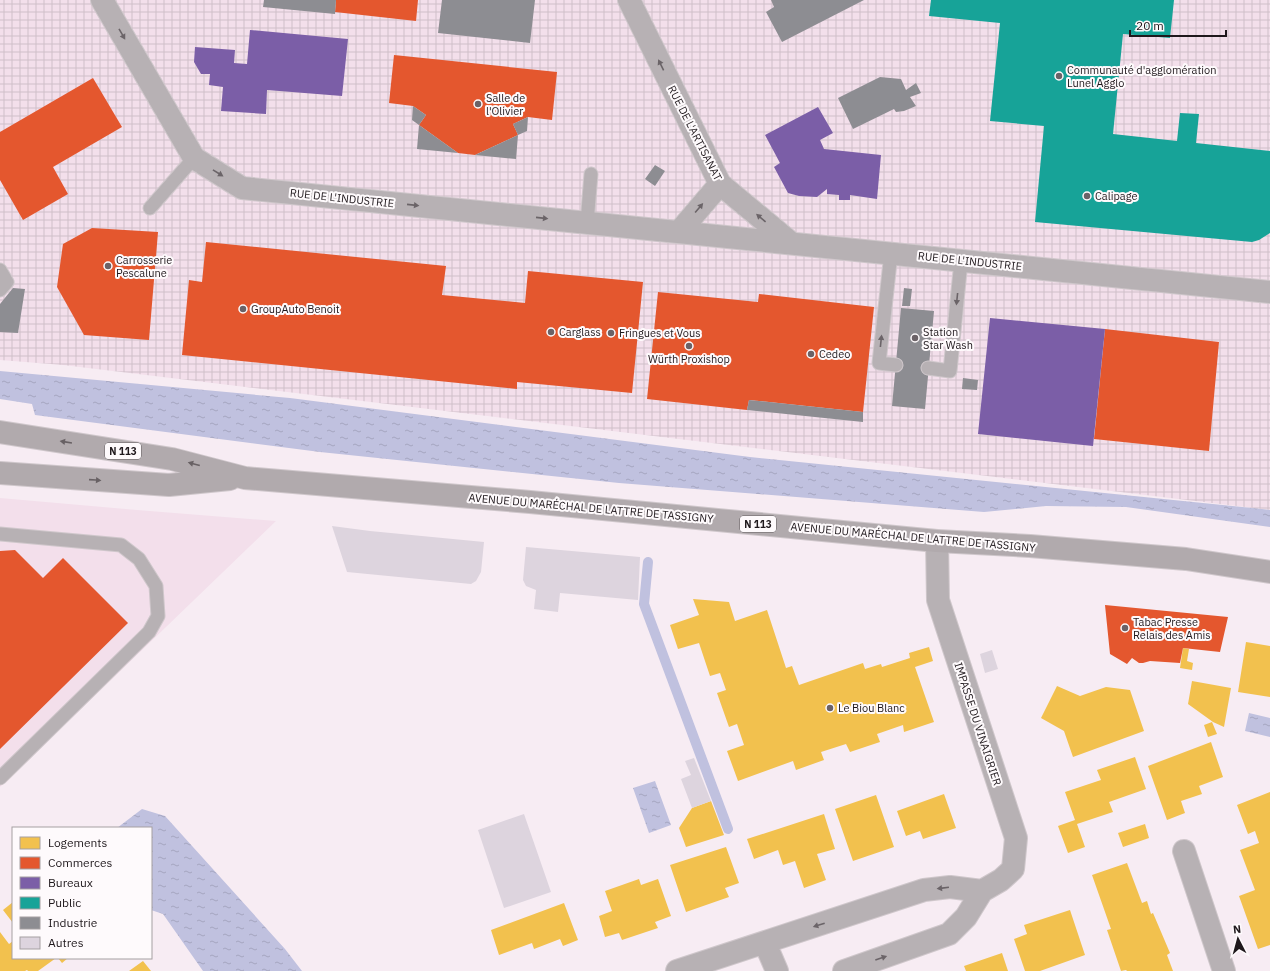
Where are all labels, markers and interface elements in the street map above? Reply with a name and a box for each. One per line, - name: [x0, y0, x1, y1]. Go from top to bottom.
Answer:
- scale bar: [1130, 12, 1226, 38]
- text: 20 m: [1136, 18, 1164, 33]
- one-way arrow: [118, 29, 126, 39]
- one-way arrow: [658, 59, 664, 70]
- place label: Communauté d'agglomération Lunel Agglo: [1067, 63, 1217, 90]
- marker: Communauté d'agglomération Lunel Agglo: [1054, 71, 1064, 81]
- street label: RUE DE L'ARTISANAT: [665, 83, 725, 184]
- place label: Salle de l'Olivier: [486, 91, 525, 118]
- marker: Salle de l'Olivier: [473, 99, 483, 109]
- one-way arrow: [213, 169, 223, 177]
- street label: RUE DE L'INDUSTRIE: [289, 186, 395, 210]
- place label: Calipage: [1095, 189, 1137, 203]
- marker: Calipage: [1082, 191, 1092, 201]
- one-way arrow: [407, 202, 419, 209]
- one-way arrow: [695, 202, 704, 213]
- one-way arrow: [756, 213, 766, 222]
- one-way arrow: [536, 215, 548, 222]
- street label: RUE DE L'INDUSTRIE: [917, 249, 1023, 273]
- place label: Carrosserie Pescalune: [116, 253, 172, 280]
- marker: Carrosserie Pescalune: [103, 261, 113, 271]
- one-way arrow: [954, 293, 960, 305]
- place label: GroupAuto Benoit: [251, 302, 340, 316]
- marker: GroupAuto Benoit: [238, 304, 248, 314]
- place label: Carglass: [559, 325, 601, 339]
- place label: Station Star Wash: [923, 325, 973, 352]
- place label: Fringues et Vous: [619, 326, 701, 340]
- marker: Carglass: [546, 327, 556, 337]
- marker: Fringues et Vous: [606, 328, 616, 338]
- marker: Station Star Wash: [910, 333, 920, 343]
- one-way arrow: [878, 335, 885, 347]
- marker: Würth Proxishop: [684, 341, 694, 351]
- place label: Cedeo: [819, 347, 850, 361]
- marker: Cedeo: [806, 349, 816, 359]
- place label: Würth Proxishop: [648, 352, 730, 366]
- one-way arrow: [60, 439, 72, 445]
- road number: N 113: [105, 443, 141, 459]
- one-way arrow: [188, 461, 200, 467]
- one-way arrow: [89, 476, 101, 483]
- street label: AVENUE DU MARÉCHAL DE LATTRE DE TASSIGNY: [468, 490, 715, 526]
- road number: N 113: [740, 516, 776, 532]
- street label: AVENUE DU MARÉCHAL DE LATTRE DE TASSIGNY: [790, 519, 1037, 555]
- place label: Tabac Presse Relais des Amis: [1133, 615, 1211, 642]
- marker: Tabac Presse Relais des Amis: [1120, 623, 1130, 633]
- street label: IMPASSE DU VINAIGRIER: [951, 661, 1005, 787]
- place label: Le Biou Blanc: [838, 701, 905, 715]
- marker: Le Biou Blanc: [825, 703, 835, 713]
- legend: [12, 827, 152, 959]
- text: Logements: [48, 835, 108, 850]
- text: Commerces: [48, 855, 113, 870]
- text: Bureaux: [48, 875, 93, 890]
- one-way arrow: [937, 885, 949, 891]
- text: Public: [48, 895, 81, 910]
- text: Industrie: [48, 915, 98, 930]
- north arrow: [1218, 919, 1258, 959]
- one-way arrow: [812, 922, 824, 928]
- text: N: [1232, 922, 1242, 936]
- text: Autres: [48, 935, 84, 950]
- one-way arrow: [875, 955, 887, 961]

